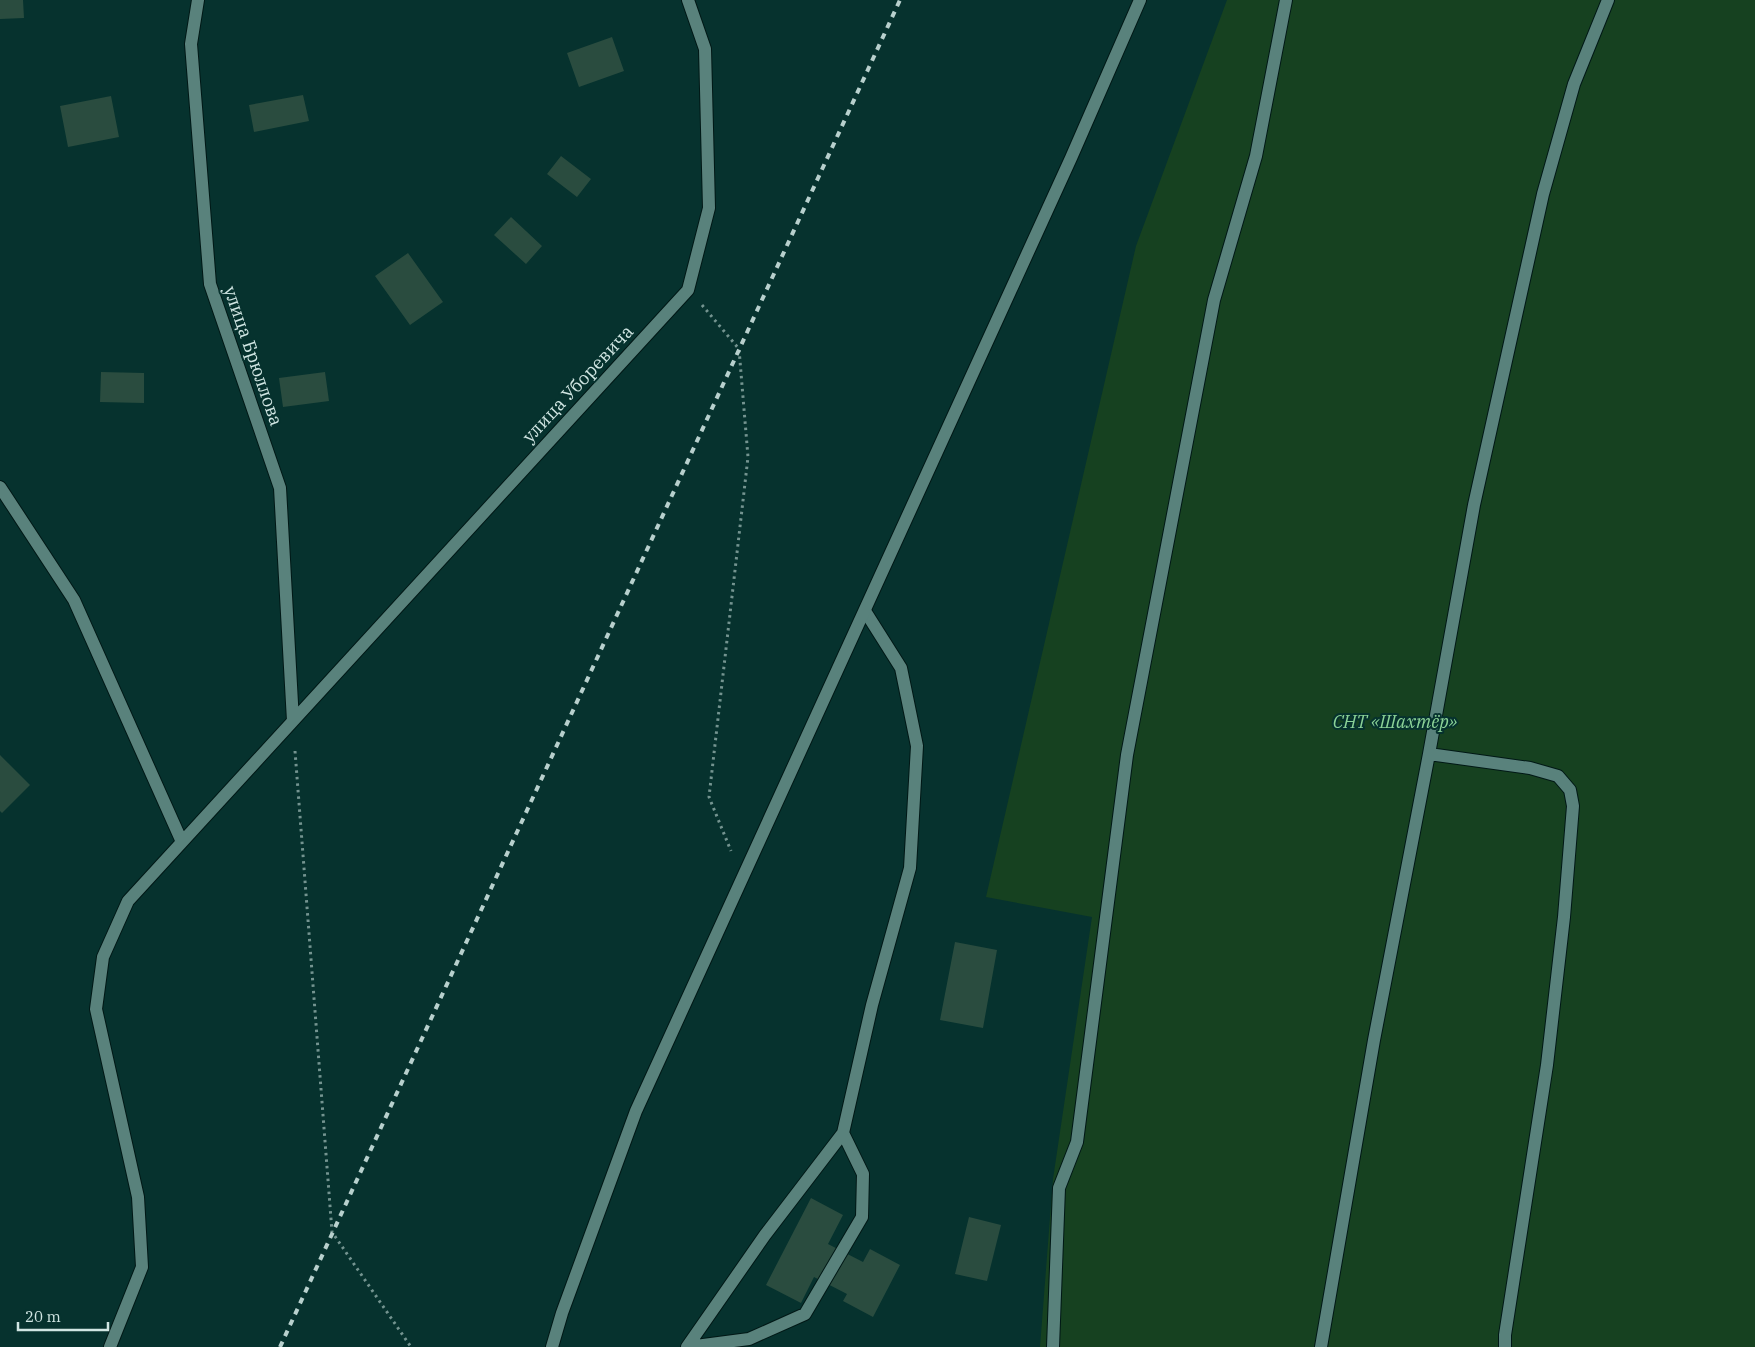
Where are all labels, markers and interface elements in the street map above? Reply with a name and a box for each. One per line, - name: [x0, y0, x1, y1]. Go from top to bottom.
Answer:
- street label: улица Брюллова: [219, 283, 288, 429]
- street label: улица Уборевича: [517, 320, 638, 447]
- park label: СНТ «Шахтёр»: [1333, 710, 1457, 733]
- scale bar: [18, 1300, 108, 1332]
- text: 20 m: [25, 1307, 61, 1326]

